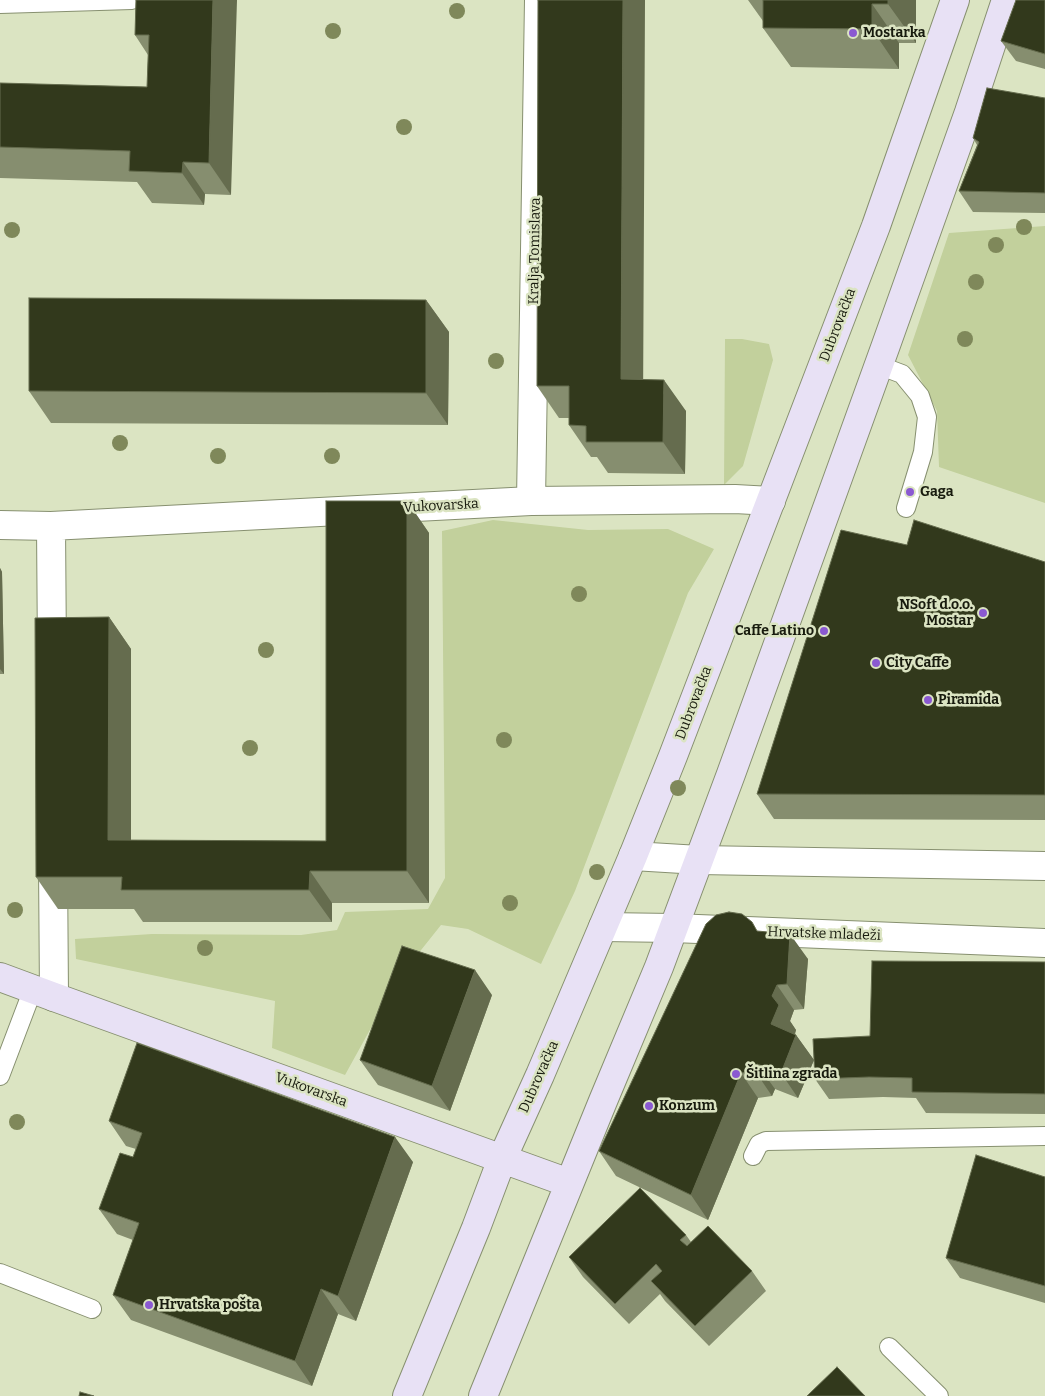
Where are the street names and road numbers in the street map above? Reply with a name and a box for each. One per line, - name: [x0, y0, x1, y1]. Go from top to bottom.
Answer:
- street label: Kralja Tomislava: [526, 197, 544, 305]
- street label: Dubrovačka: [816, 286, 860, 364]
- street label: Vukovarska: [403, 496, 479, 516]
- street label: Dubrovačka: [672, 664, 716, 742]
- street label: Hrvatske mladeži: [767, 924, 881, 944]
- street label: Dubrovačka: [516, 1038, 562, 1116]
- street label: Vukovarska: [273, 1069, 349, 1111]

